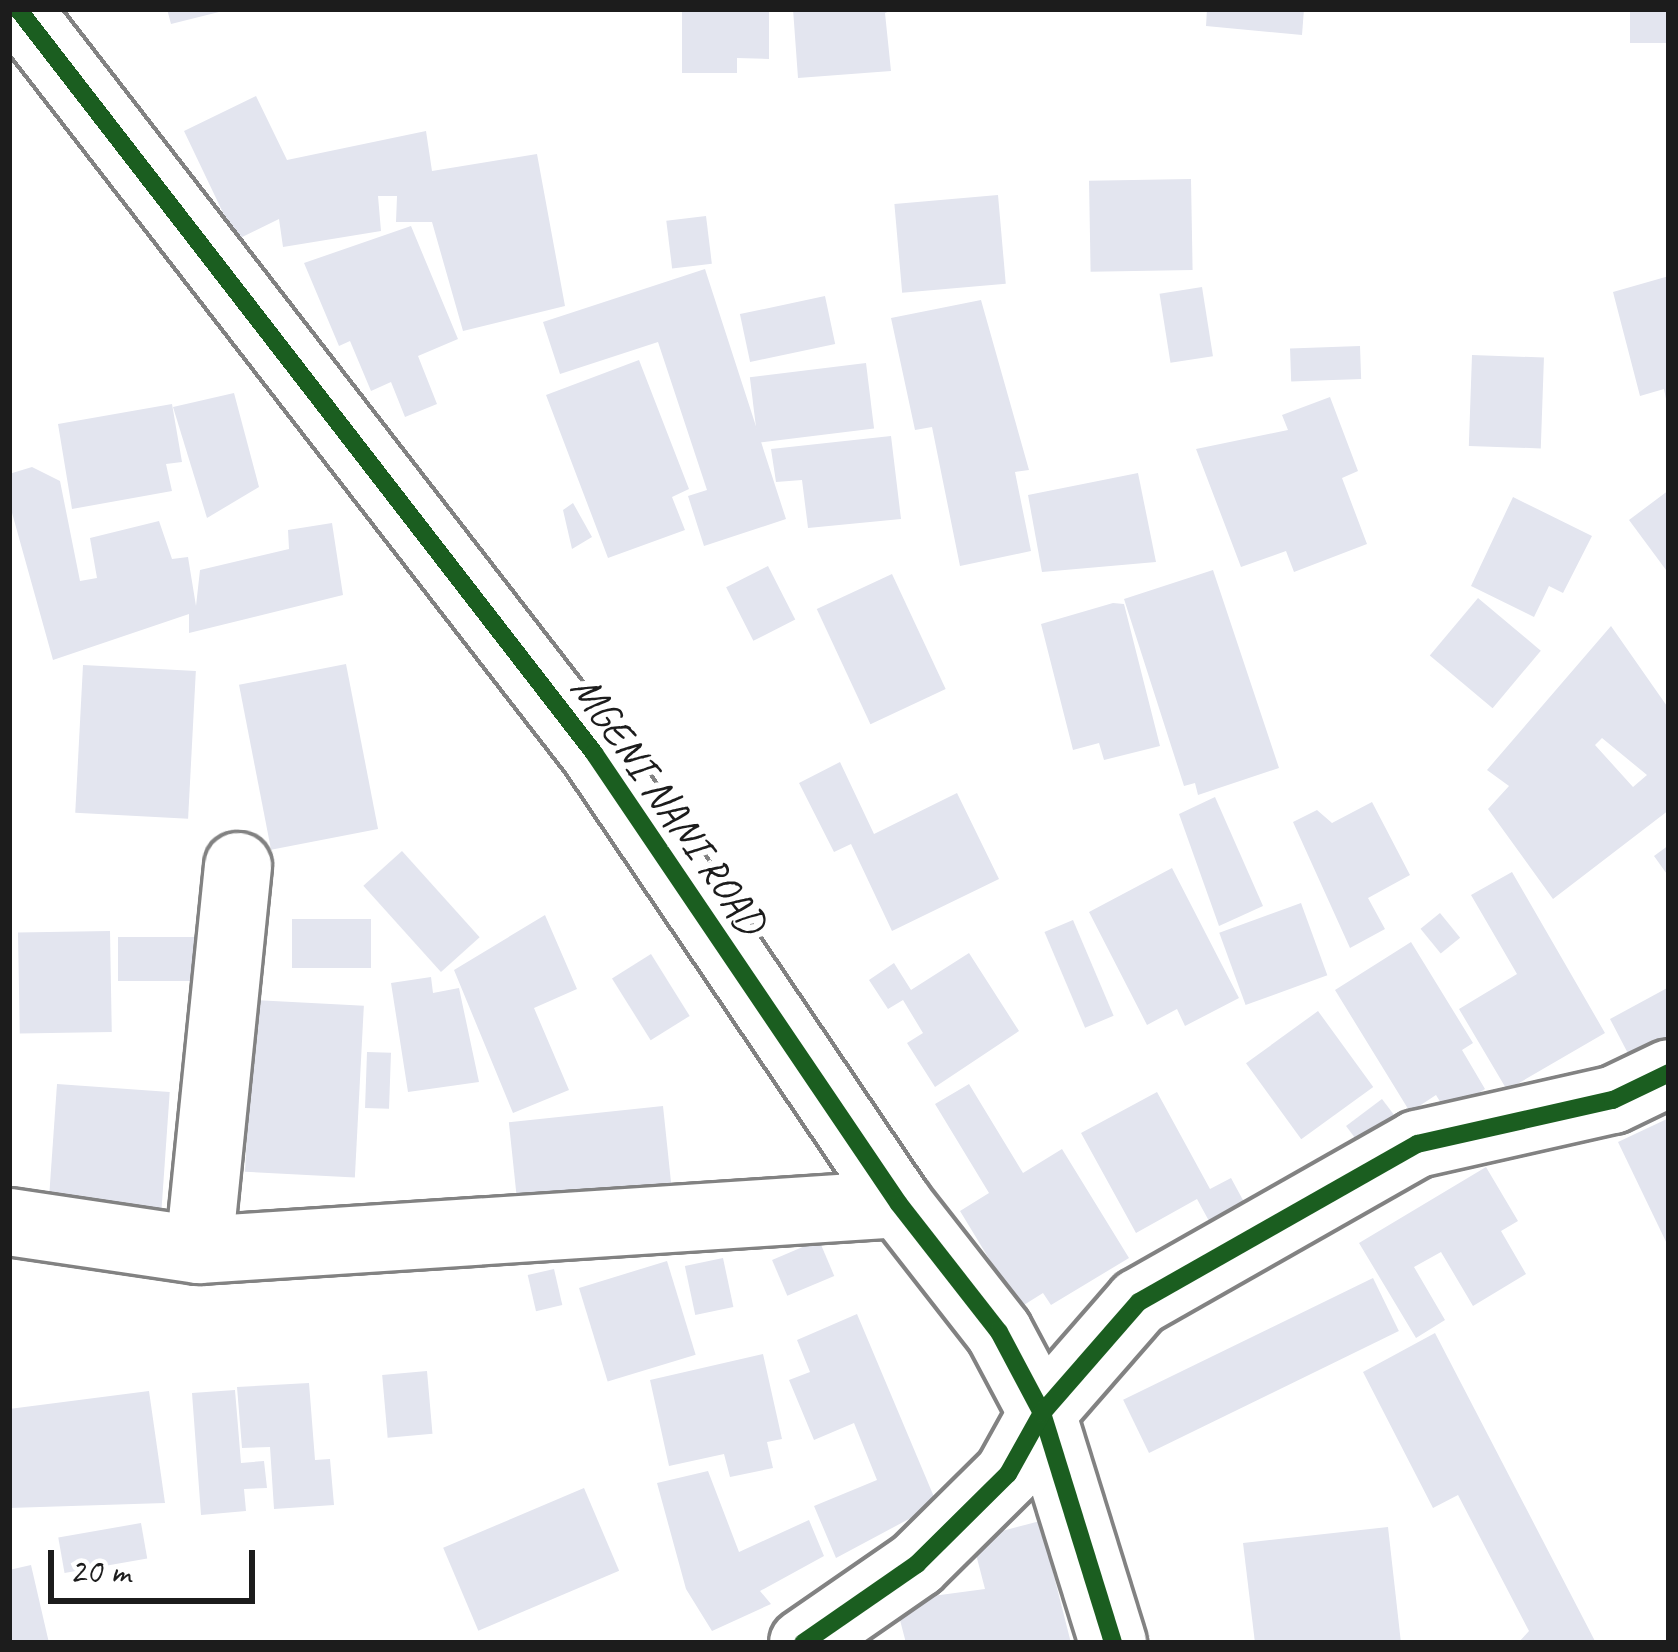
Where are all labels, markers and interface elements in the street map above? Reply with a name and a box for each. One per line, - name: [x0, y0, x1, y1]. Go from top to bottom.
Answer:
- street label: MGENI NANI ROAD: [559, 664, 777, 946]
- scale bar: [54, 1526, 261, 1600]
- text: 20 m: [69, 1548, 130, 1594]

